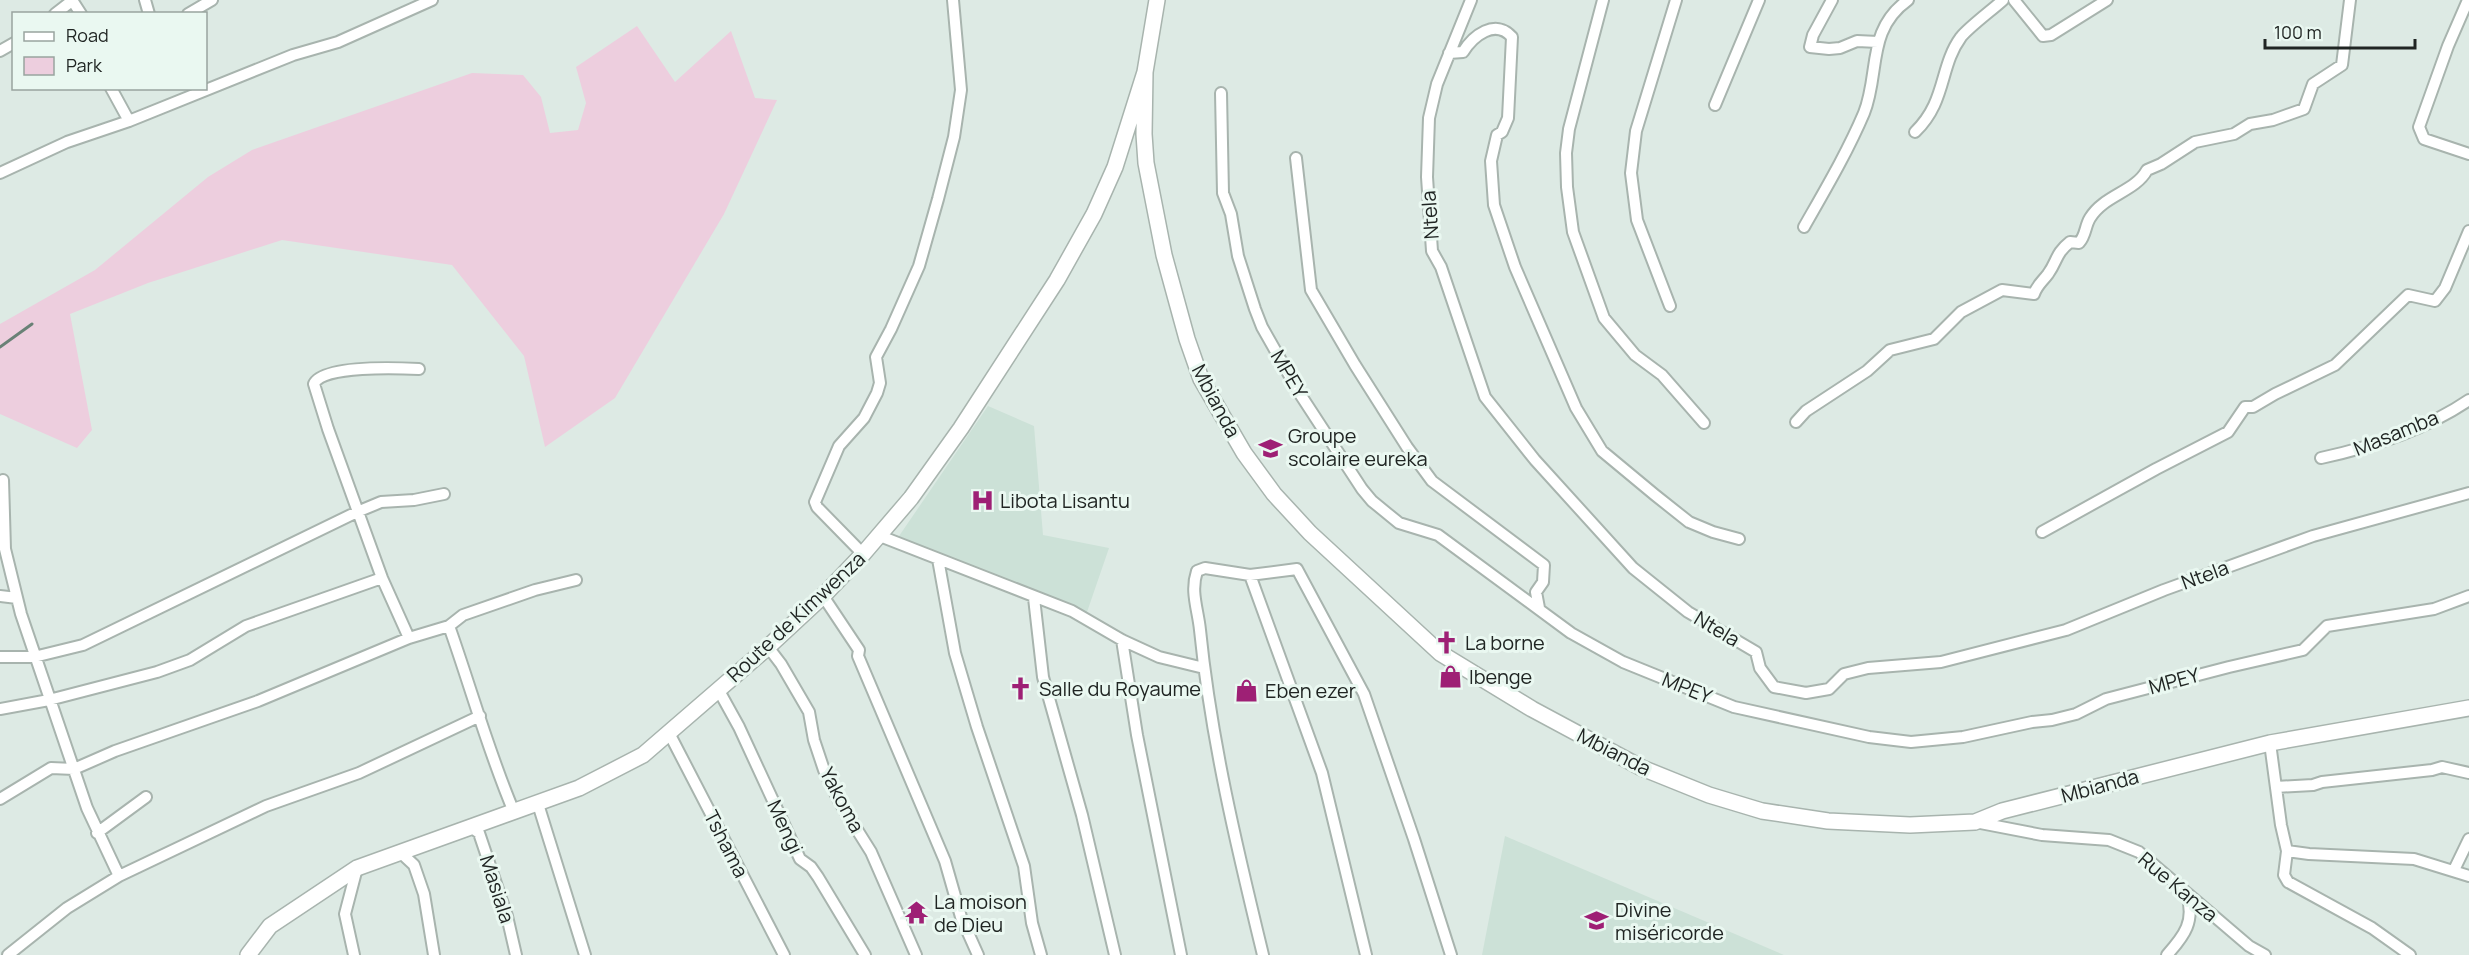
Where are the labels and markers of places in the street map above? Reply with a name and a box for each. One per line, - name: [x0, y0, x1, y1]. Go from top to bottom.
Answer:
- place label: Groupe scolaire eureka: [1288, 422, 1428, 472]
- school or university icon: Groupe scolaire eureka: [1257, 435, 1283, 461]
- place label: Libota Lisantu: [1000, 487, 1130, 514]
- hospital icon: Libota Lisantu: [969, 488, 995, 514]
- place label: La borne: [1465, 629, 1545, 656]
- church icon: La borne: [1434, 630, 1460, 656]
- place label: Ibenge: [1469, 663, 1532, 690]
- shop icon: Ibenge: [1438, 664, 1464, 690]
- place label: Salle du Royaume: [1039, 675, 1201, 702]
- church icon: Salle du Royaume: [1008, 676, 1034, 702]
- place label: Eben ezer: [1265, 677, 1356, 704]
- shop icon: Eben ezer: [1234, 678, 1260, 704]
- place label: La moison de Dieu: [934, 888, 1027, 938]
- place label: Divine miséricorde: [1615, 896, 1724, 946]
- temple icon: La moison de Dieu: [903, 900, 929, 926]
- school or university icon: Divine miséricorde: [1584, 908, 1610, 934]

